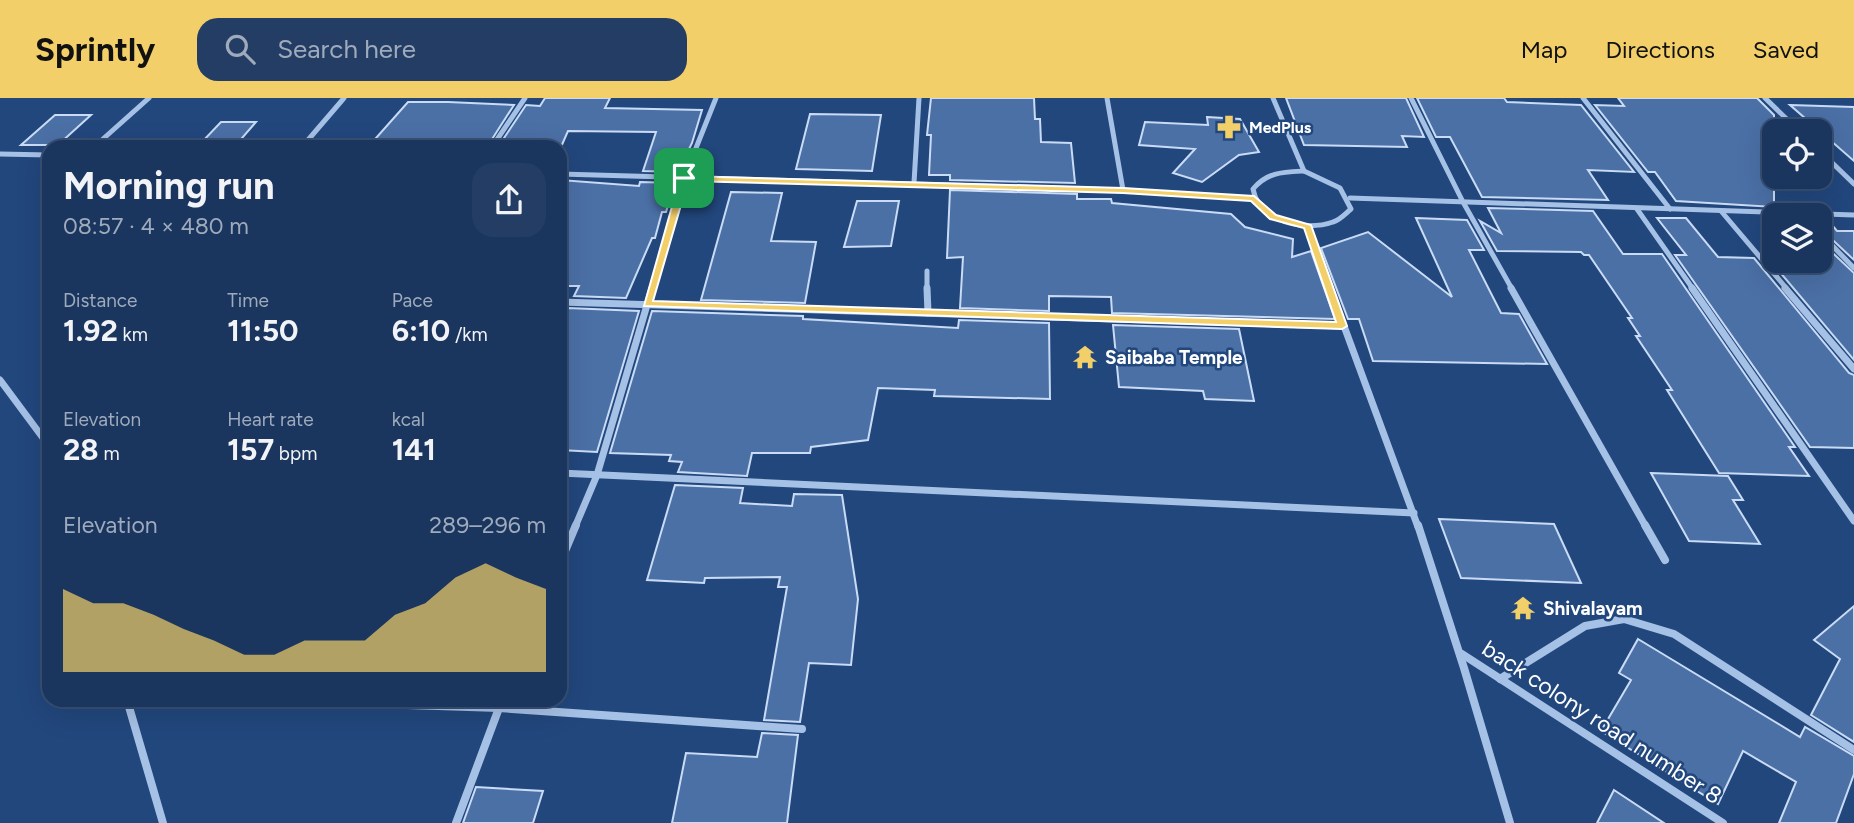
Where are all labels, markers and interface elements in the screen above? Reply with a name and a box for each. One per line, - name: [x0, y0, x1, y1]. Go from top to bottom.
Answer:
- search box: [197, 18, 687, 81]
- text: Sprintly: [35, 30, 155, 69]
- icon: search: [221, 30, 259, 68]
- text: Search here: [277, 33, 416, 65]
- text: Map: [1521, 35, 1567, 64]
- text: Directions: [1605, 35, 1715, 64]
- text: Saved: [1753, 35, 1819, 64]
- pharmacy icon: MedPlus: [1215, 113, 1243, 141]
- place label: MedPlus: [1249, 118, 1312, 137]
- map controls: [1762, 119, 1832, 273]
- button: locate: [1762, 119, 1832, 189]
- pin: [654, 148, 714, 208]
- icon: arrive: [665, 159, 703, 197]
- text: Morning run: [63, 163, 275, 209]
- button: share: [472, 163, 546, 237]
- button: layers: [1762, 203, 1832, 273]
- text: 08:57 · 4 × 480 m: [63, 212, 249, 240]
- text: Distance: [63, 289, 137, 312]
- text: Time: [227, 289, 269, 312]
- text: Pace: [392, 289, 433, 312]
- text: 1.92: [63, 312, 118, 349]
- text: 11:50: [227, 312, 299, 349]
- text: 6:10: [392, 312, 450, 349]
- text: km: [118, 323, 148, 346]
- text: /km: [450, 323, 488, 346]
- temple icon: Saibaba Temple: [1071, 343, 1099, 371]
- place label: Saibaba Temple: [1105, 346, 1243, 369]
- text: Elevation: [63, 408, 141, 431]
- text: Heart rate: [227, 408, 314, 431]
- text: kcal: [392, 408, 425, 431]
- text: 28: [63, 431, 99, 468]
- text: 157: [227, 431, 274, 468]
- text: 141: [392, 431, 436, 468]
- text: m: [99, 442, 120, 465]
- text: bpm: [274, 442, 317, 465]
- text: Elevation: [63, 511, 158, 539]
- text: 289–296 m: [429, 511, 546, 539]
- temple icon: Shivalayam: [1509, 594, 1537, 622]
- place label: Shivalayam: [1543, 597, 1643, 620]
- street label: back colony road number 8: [1477, 634, 1727, 810]

